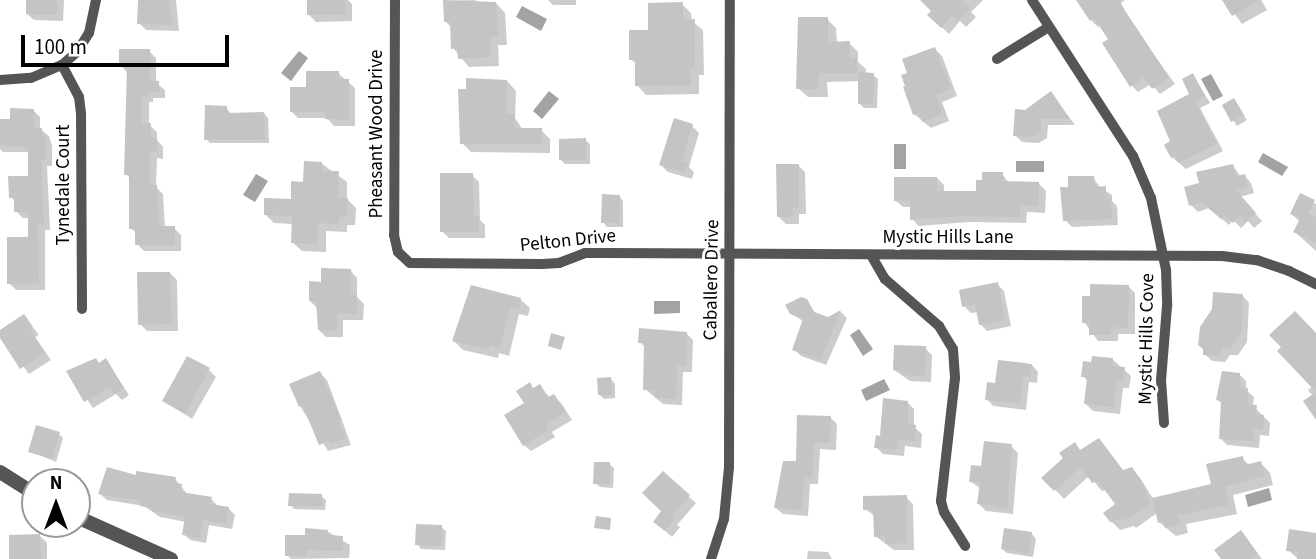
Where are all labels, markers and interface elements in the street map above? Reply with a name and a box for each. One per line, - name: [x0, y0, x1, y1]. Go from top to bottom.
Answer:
- scale bar: [24, 21, 233, 65]
- text: 100 m: [34, 32, 87, 62]
- street label: Pheasant Wood Drive: [366, 49, 388, 219]
- street label: Tynedale Court: [53, 125, 75, 245]
- street label: Caballero Drive: [700, 219, 724, 341]
- street label: Pelton Drive: [519, 225, 617, 257]
- street label: Mystic Hills Lane: [883, 227, 1013, 249]
- street label: Mystic Hills Cove: [1134, 273, 1160, 405]
- north arrow: [21, 468, 91, 538]
- text: N: [50, 470, 62, 497]

